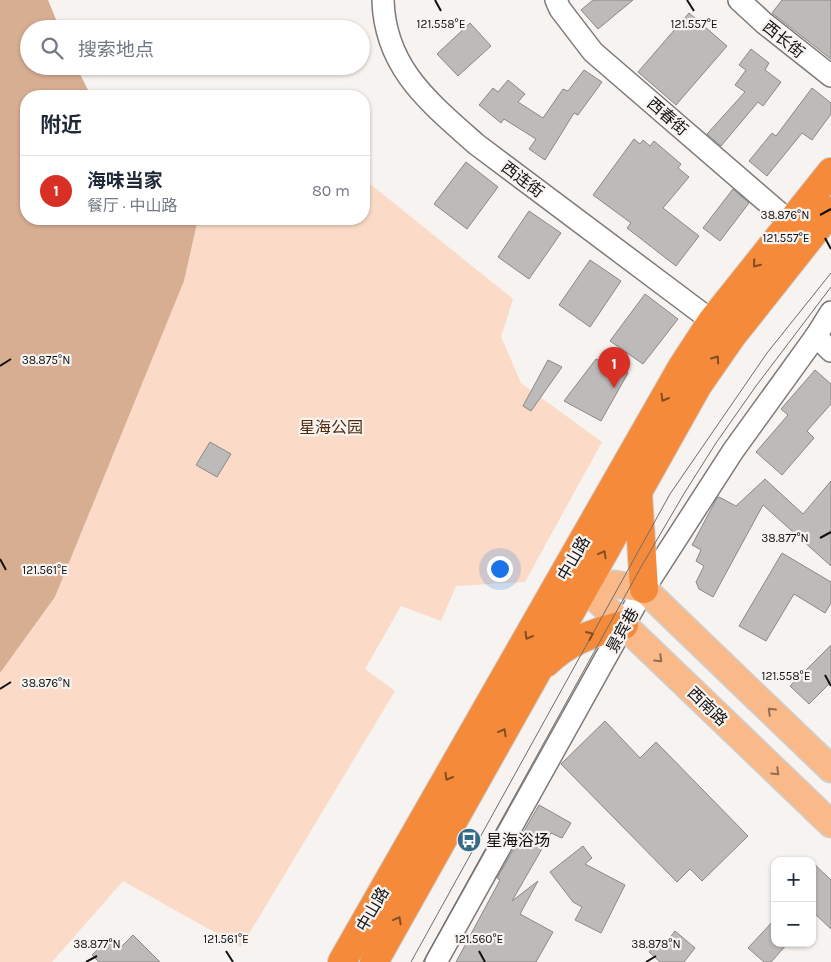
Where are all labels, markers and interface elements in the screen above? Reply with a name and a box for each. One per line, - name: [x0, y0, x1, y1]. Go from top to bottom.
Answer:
- text: 121.558°E: [417, 17, 465, 31]
- text: 121.557°E: [670, 17, 718, 31]
- street label: 西长街: [759, 17, 808, 62]
- search box: [20, 20, 370, 75]
- icon: search: [38, 34, 66, 62]
- text: 搜索地点: [78, 39, 154, 61]
- street label: 西春街: [643, 93, 692, 139]
- text: 附近: [40, 113, 82, 137]
- street label: 西连街: [498, 157, 548, 201]
- text: 海味当家: [87, 170, 163, 192]
- text: 1: [53, 181, 59, 200]
- text: 80 m: [312, 181, 350, 200]
- text: 餐厅 · 中山路: [87, 196, 177, 215]
- text: 38.876°N: [761, 208, 809, 222]
- text: 121.557°E: [762, 231, 810, 245]
- one-way arrow: [754, 258, 762, 267]
- pin: 1: [598, 347, 630, 388]
- text: 38.875°N: [22, 353, 70, 367]
- one-way arrow: [710, 356, 719, 365]
- one-way arrow: [661, 392, 671, 401]
- park label: 星海公园: [299, 418, 363, 437]
- text: 38.877°N: [761, 531, 809, 545]
- street label: 中山路: [553, 533, 594, 584]
- one-way arrow: [597, 550, 607, 559]
- your location: [487, 556, 513, 582]
- text: 121.561°E: [22, 563, 68, 577]
- street label: 景宾巷: [602, 605, 642, 656]
- one-way arrow: [525, 631, 535, 640]
- one-way arrow: [585, 631, 594, 641]
- one-way arrow: [654, 653, 663, 662]
- text: 121.558°E: [762, 669, 810, 683]
- text: 38.876°N: [22, 676, 70, 690]
- street label: 西南路: [684, 683, 732, 730]
- one-way arrow: [767, 707, 776, 716]
- one-way arrow: [497, 728, 507, 737]
- one-way arrow: [771, 766, 780, 775]
- one-way arrow: [444, 772, 454, 781]
- bus stop icon: 星海浴场: [456, 827, 482, 853]
- place label: 星海浴场: [486, 831, 550, 850]
- map controls: [771, 857, 816, 947]
- button: +: [771, 857, 816, 902]
- street label: 中山路: [352, 884, 393, 935]
- button: −: [771, 902, 816, 947]
- one-way arrow: [392, 916, 402, 925]
- text: 121.561°E: [203, 932, 249, 946]
- text: 121.560°E: [455, 932, 503, 946]
- text: 38.877°N: [73, 937, 121, 951]
- text: 38.878°N: [631, 937, 681, 951]

